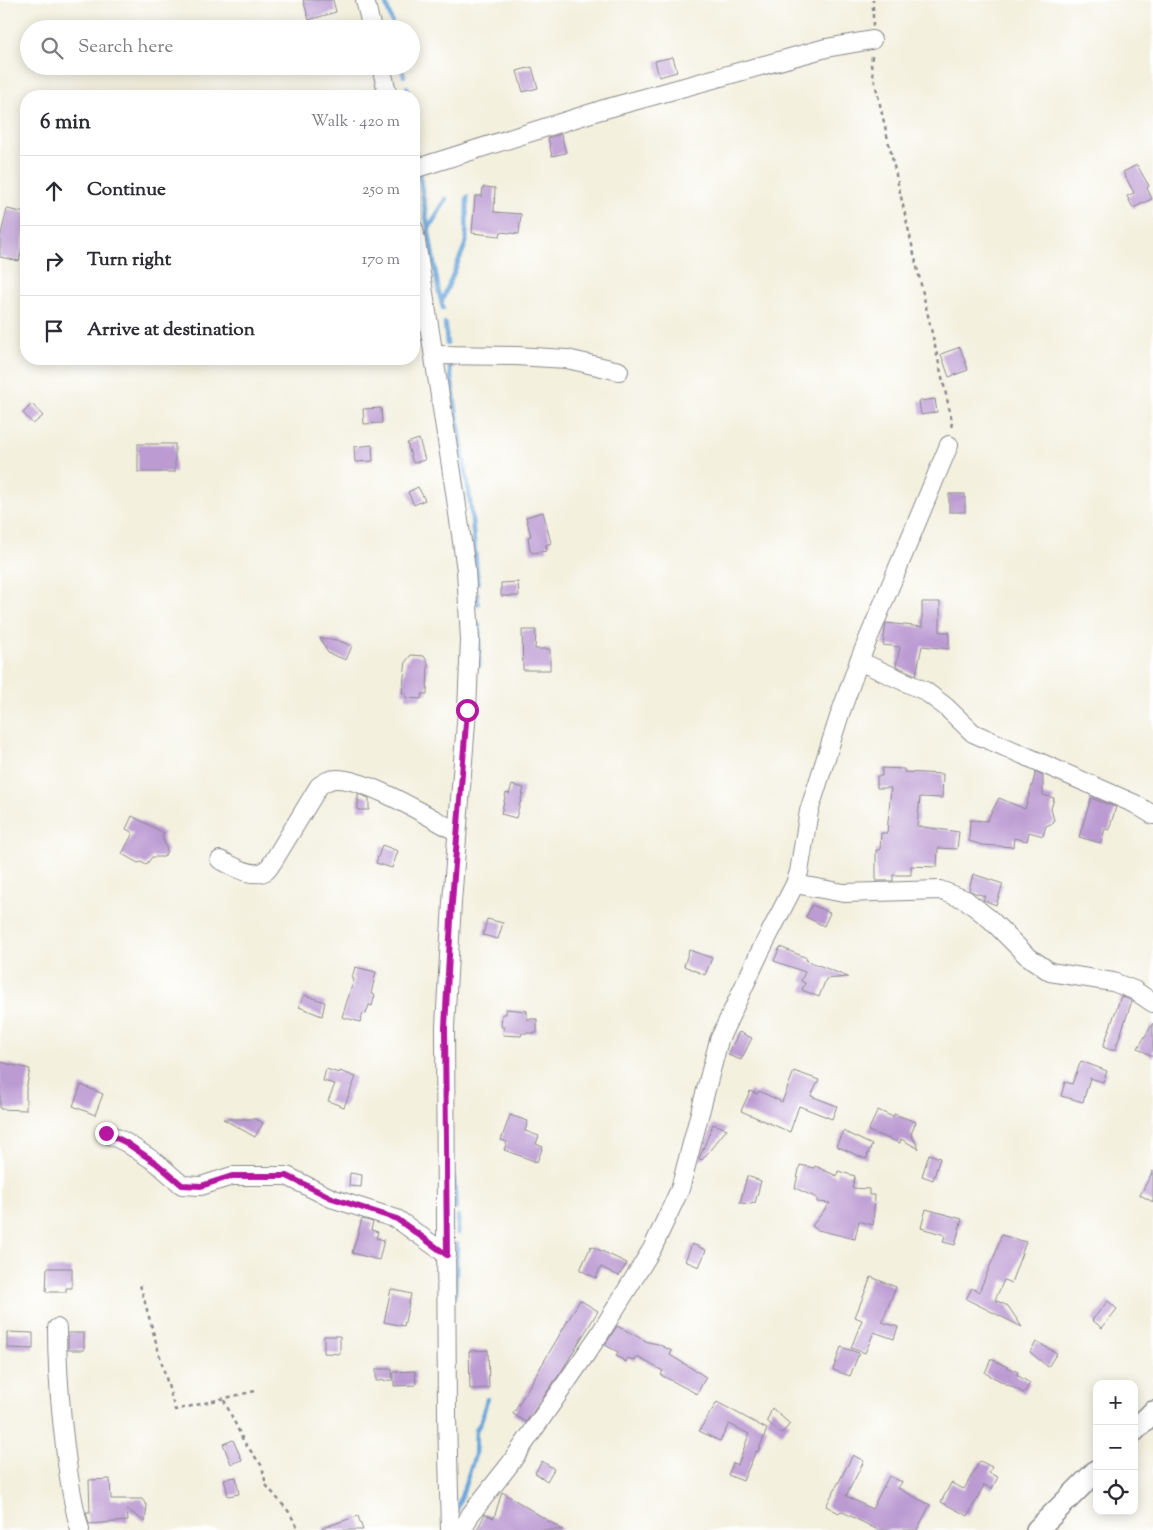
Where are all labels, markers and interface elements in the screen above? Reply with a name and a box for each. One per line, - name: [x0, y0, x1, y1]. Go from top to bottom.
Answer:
- search box: [20, 20, 420, 75]
- icon: search: [38, 34, 66, 62]
- text: Search here: [78, 34, 173, 61]
- text: 6 min: [40, 108, 91, 138]
- text: Walk · 420 m: [311, 111, 400, 134]
- icon: ahead: [40, 177, 68, 205]
- text: Continue: [87, 177, 166, 204]
- text: 250 m: [362, 179, 400, 202]
- icon: right: [40, 247, 68, 275]
- text: Turn right: [87, 247, 171, 274]
- text: 170 m: [362, 249, 400, 272]
- icon: arrive: [40, 317, 68, 345]
- text: Arrive at destination: [87, 317, 255, 344]
- route start: [456, 699, 479, 722]
- route end: [95, 1122, 118, 1145]
- map controls: [1093, 1380, 1138, 1515]
- button: +: [1093, 1380, 1138, 1425]
- button: −: [1093, 1425, 1138, 1470]
- button: locate: [1093, 1470, 1138, 1515]

